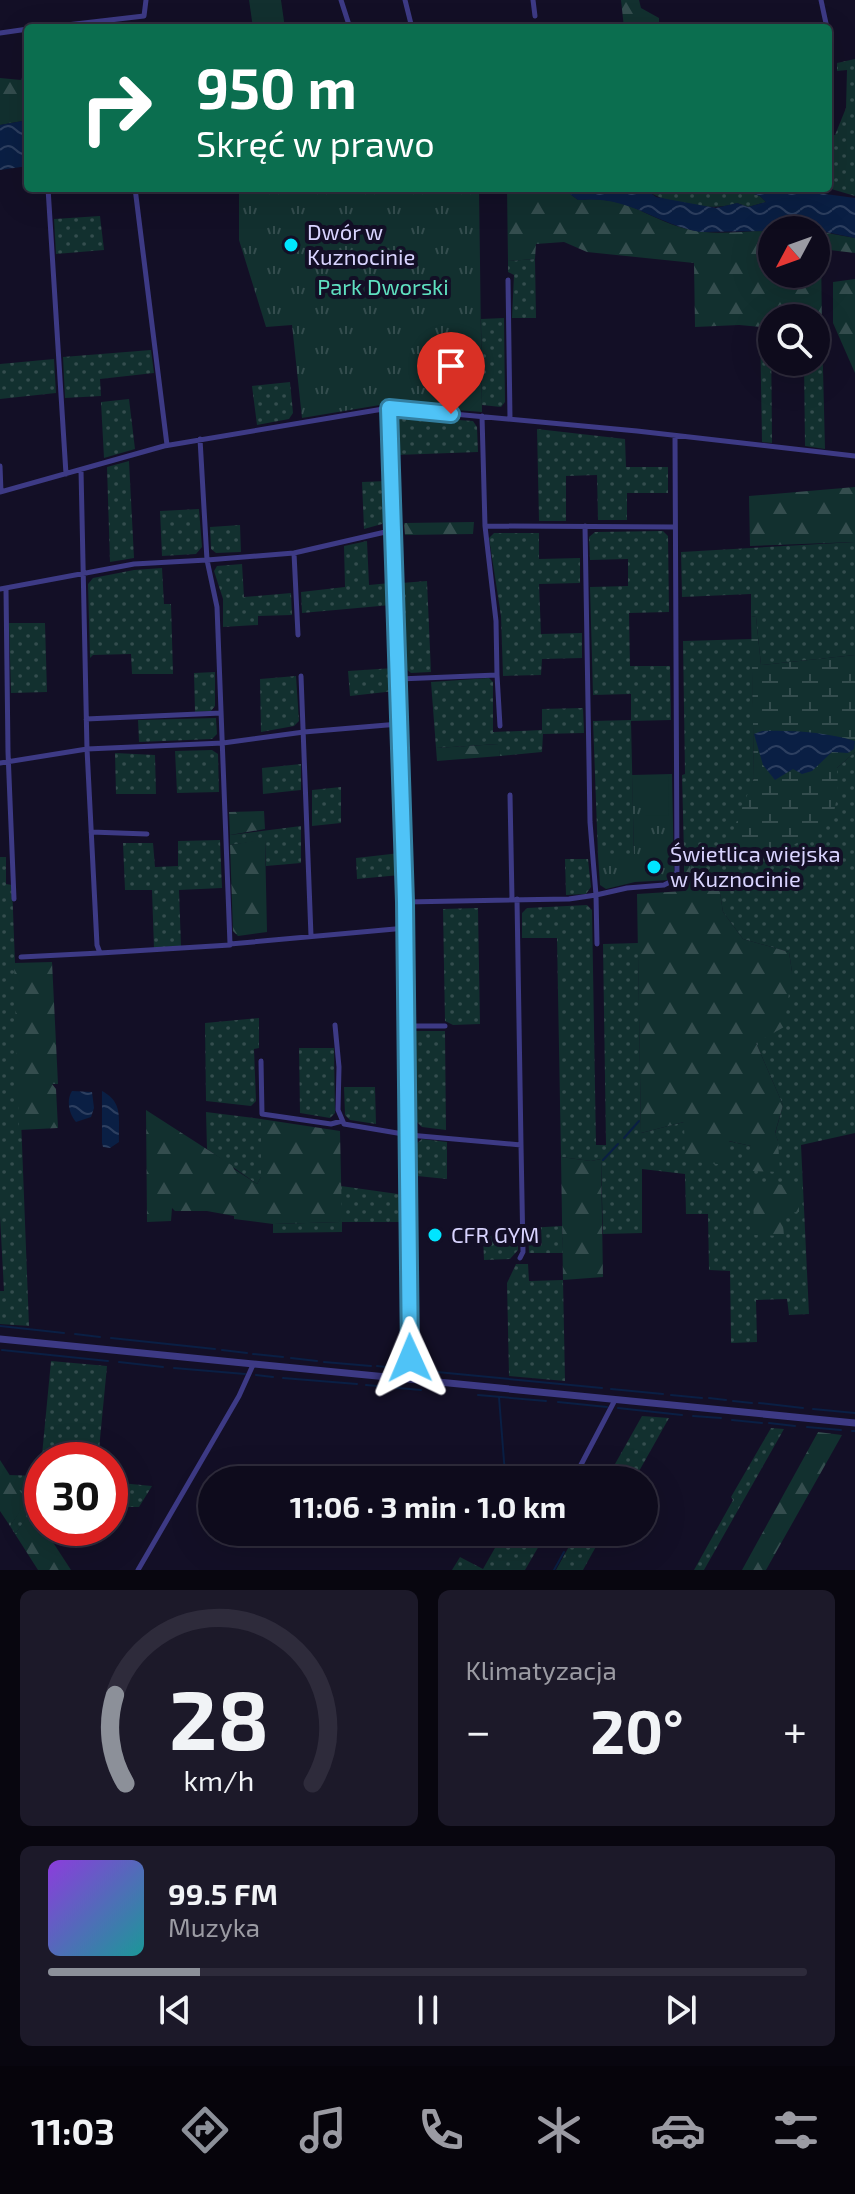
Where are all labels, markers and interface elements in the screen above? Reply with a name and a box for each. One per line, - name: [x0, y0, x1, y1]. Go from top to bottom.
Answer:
- text: 950 m: [196, 53, 357, 120]
- icon: right: [64, 56, 168, 160]
- text: Skręć w prawo: [196, 121, 435, 164]
- north arrow: [758, 216, 830, 288]
- map controls: [758, 216, 830, 376]
- place label: Dwór w Kuznocinie: [307, 218, 415, 269]
- marker: Dwór w Kuznocinie: [282, 236, 300, 254]
- park label: Park Dworski: [317, 273, 449, 299]
- button: search: [758, 304, 830, 376]
- pin: [417, 332, 485, 414]
- icon: arrive: [429, 344, 473, 388]
- place label: Świetlica wiejska w Kuznocinie: [670, 840, 841, 891]
- marker: Świetlica wiejska w Kuznocinie: [645, 858, 663, 876]
- place label: CFR GYM: [451, 1221, 539, 1247]
- marker: CFR GYM: [426, 1226, 444, 1244]
- position arrow: [368, 1316, 452, 1400]
- speed limit sign: 30: [24, 1442, 128, 1546]
- text: 11:06 · 3 min · 1.0 km: [290, 1488, 566, 1524]
- text: Klimatyzacja: [466, 1654, 617, 1685]
- text: 28: [169, 1667, 269, 1767]
- text: 20°: [590, 1694, 684, 1766]
- text: −: [466, 1703, 491, 1756]
- text: +: [783, 1703, 807, 1756]
- text: km/h: [183, 1762, 254, 1797]
- text: 99.5 FM: [168, 1875, 278, 1911]
- text: Muzyka: [168, 1911, 260, 1942]
- icon: previous: [153, 1988, 197, 2032]
- icon: pause: [406, 1988, 450, 2032]
- icon: next: [659, 1988, 703, 2032]
- icon: directions: [177, 2102, 233, 2158]
- icon: music: [295, 2102, 351, 2158]
- icon: phone: [413, 2102, 469, 2158]
- icon: climate: [531, 2102, 587, 2158]
- icon: car: [650, 2102, 706, 2158]
- icon: filters: [768, 2102, 824, 2158]
- text: 11:03: [31, 2109, 115, 2152]

